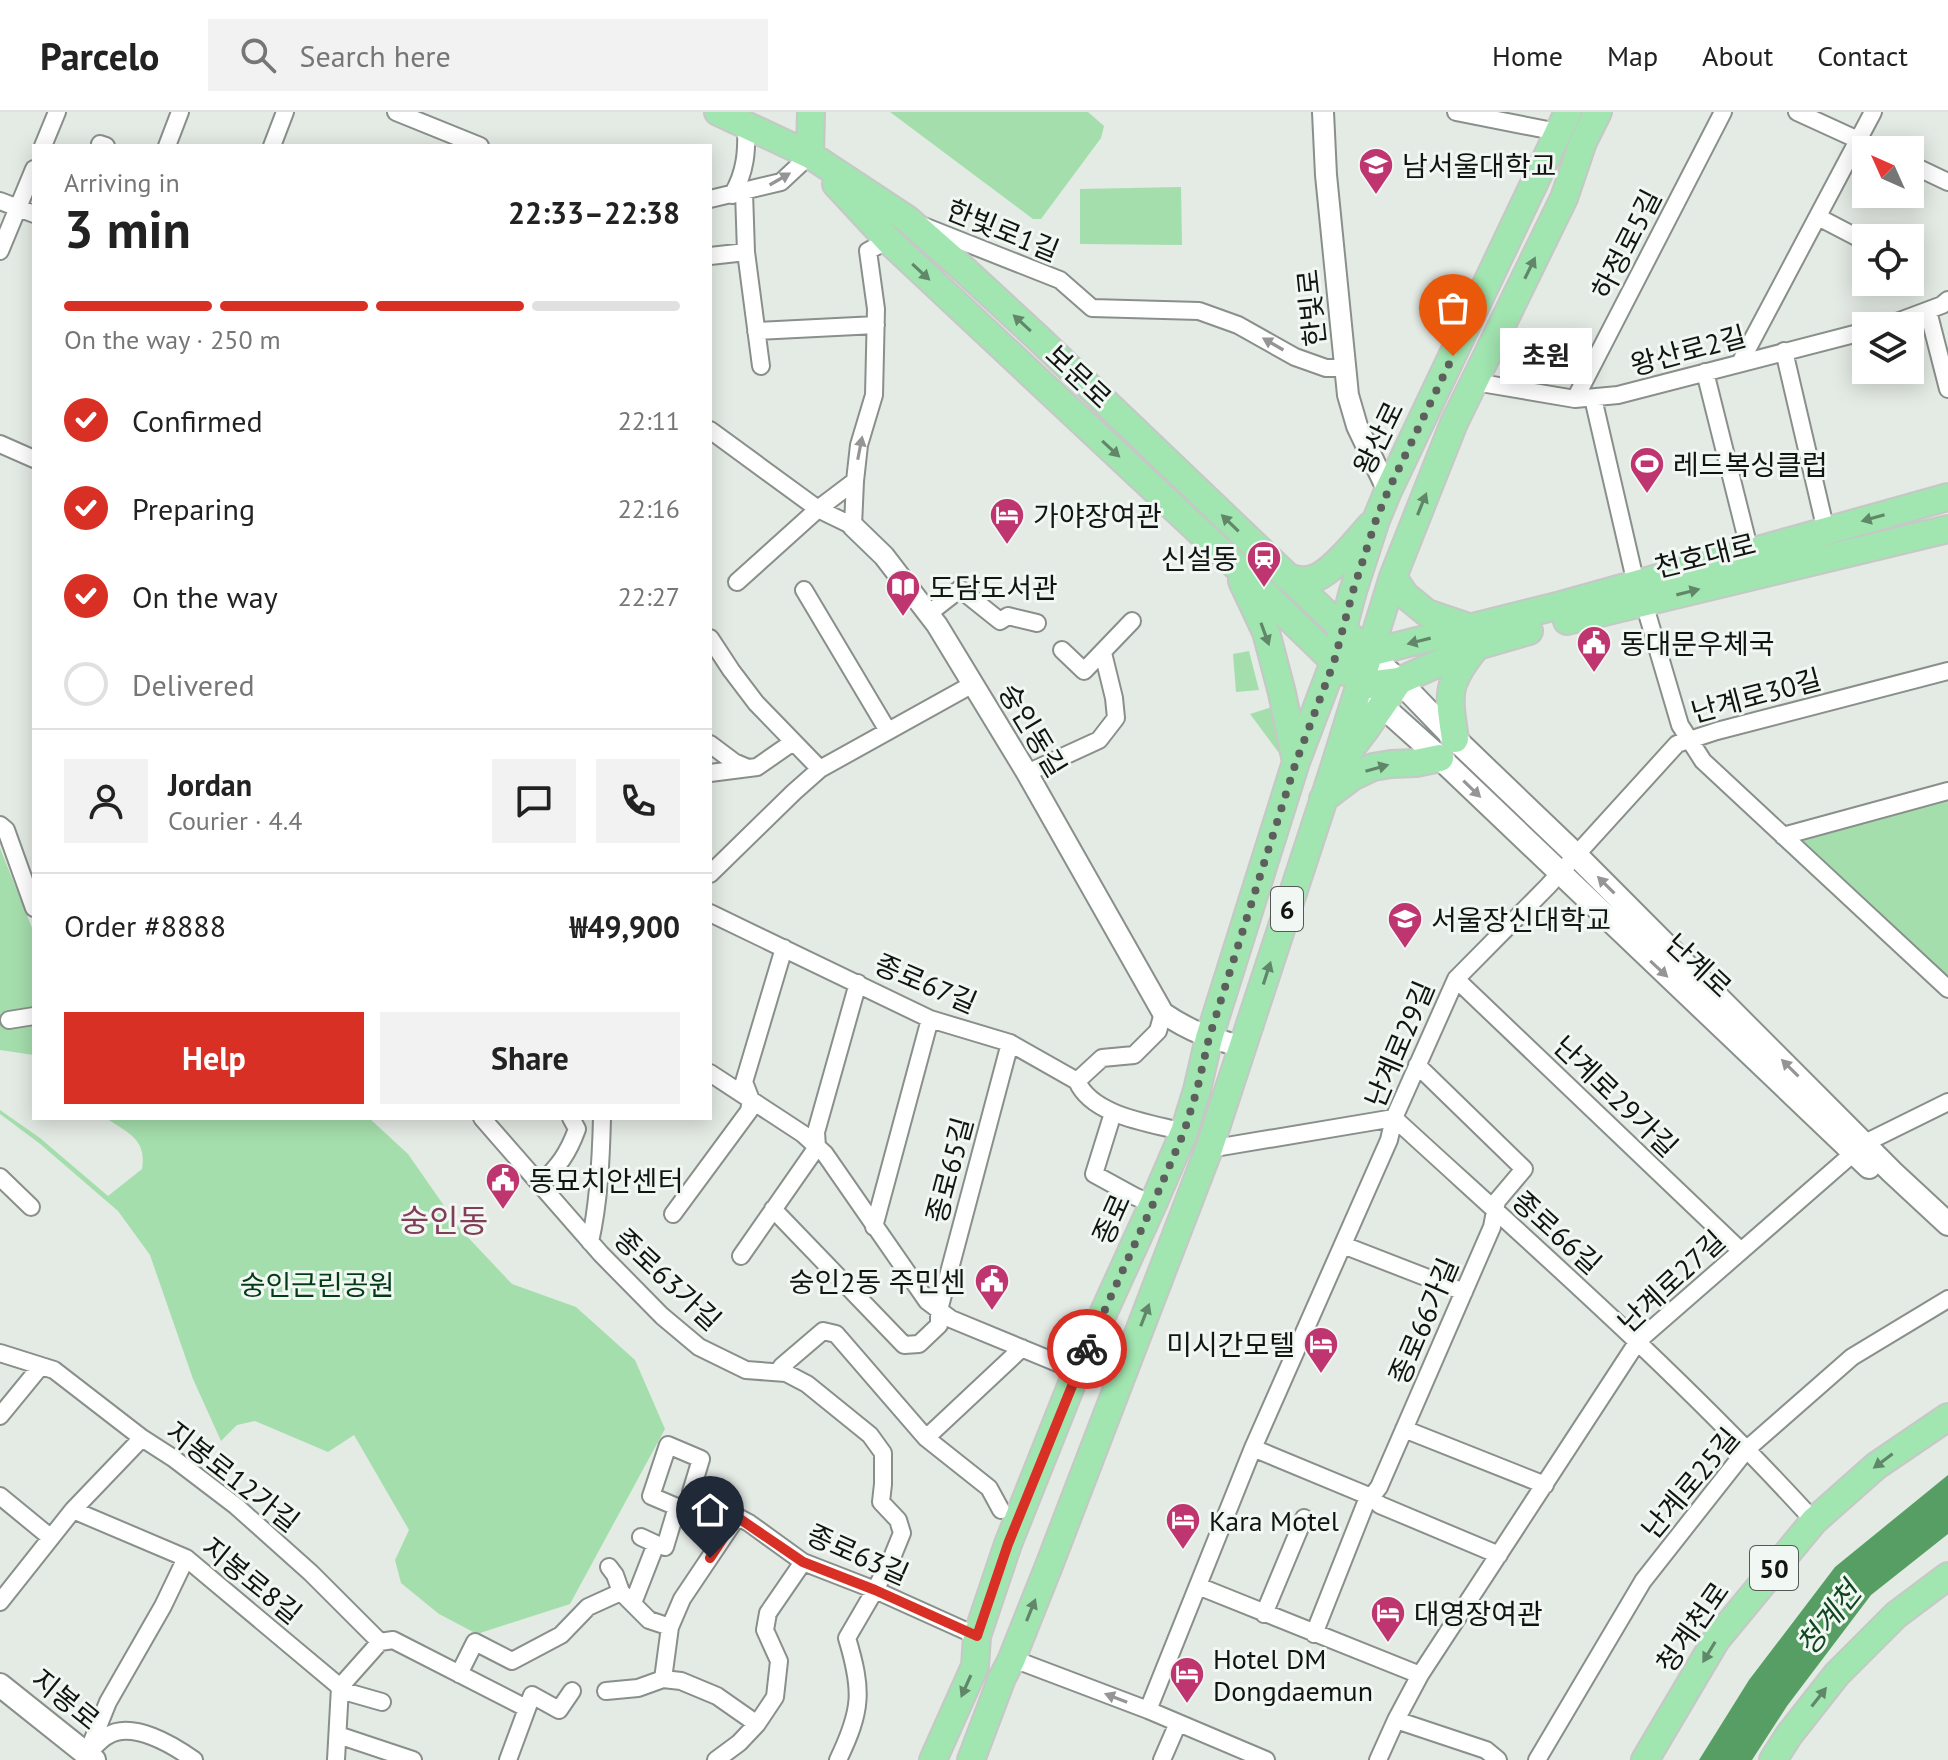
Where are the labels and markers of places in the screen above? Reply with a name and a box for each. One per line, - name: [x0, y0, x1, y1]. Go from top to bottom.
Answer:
- school or university icon: 남서울대학교: [1357, 146, 1395, 196]
- place label: 남서울대학교: [1402, 147, 1557, 184]
- pin: [1419, 274, 1487, 356]
- callout: 초원: [1501, 328, 1593, 384]
- sports icon: 레드복싱클럽: [1628, 445, 1666, 495]
- place label: 레드복싱클럽: [1673, 446, 1828, 483]
- hotel icon: 가야장여관: [988, 496, 1026, 546]
- place label: 가야장여관: [1033, 497, 1162, 534]
- station icon: 신설동: [1245, 539, 1283, 589]
- place label: 신설동: [1161, 540, 1238, 577]
- library icon: 도담도서관: [884, 568, 922, 618]
- place label: 도담도서관: [929, 569, 1058, 606]
- public building icon: 동대문우체국: [1575, 624, 1613, 674]
- place label: 동대문우체국: [1620, 625, 1775, 662]
- school or university icon: 서울장신대학교: [1386, 900, 1424, 950]
- place label: 서울장신대학교: [1431, 901, 1611, 938]
- public building icon: 동묘치안센터: [484, 1161, 522, 1211]
- place label: 동묘치안센터: [529, 1162, 684, 1199]
- public building icon: 숭인2동 주민센: [973, 1262, 1011, 1312]
- place label: 숭인2동 주민센: [789, 1263, 966, 1300]
- hotel icon: 미시간모텔: [1302, 1325, 1340, 1375]
- place label: 미시간모텔: [1166, 1326, 1295, 1363]
- pin: [676, 1476, 744, 1558]
- hotel icon: Kara Motel: [1164, 1501, 1202, 1551]
- place label: Kara Motel: [1209, 1502, 1339, 1539]
- hotel icon: 대영장여관: [1369, 1594, 1407, 1644]
- place label: 대영장여관: [1414, 1595, 1543, 1632]
- place label: Hotel DM Dongdaemun: [1213, 1640, 1373, 1709]
- hotel icon: Hotel DM Dongdaemun: [1168, 1655, 1206, 1705]

